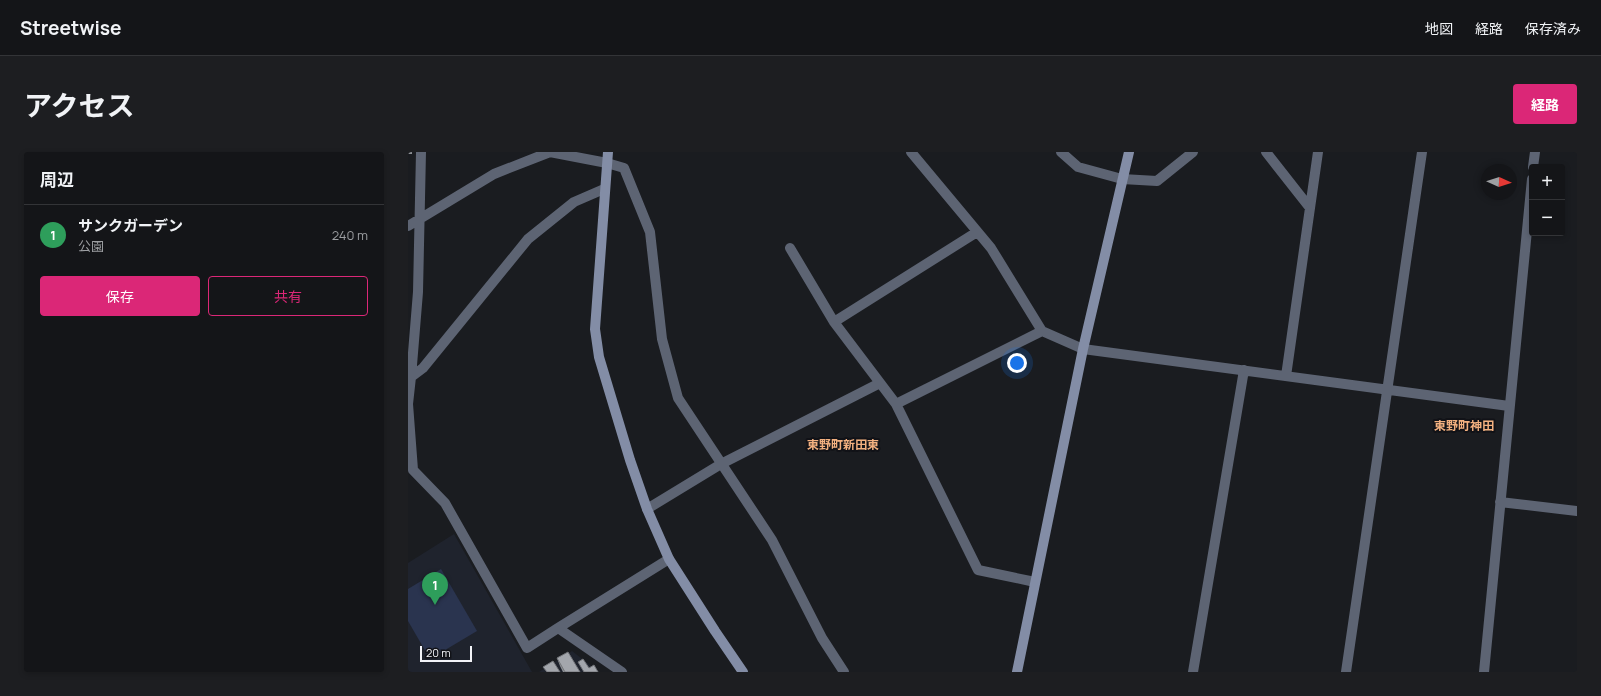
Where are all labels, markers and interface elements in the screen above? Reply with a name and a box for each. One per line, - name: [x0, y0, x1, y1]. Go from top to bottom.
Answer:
- text: Streetwise: [20, 15, 122, 41]
- text: 地図: [1425, 19, 1453, 38]
- text: 経路: [1475, 19, 1503, 38]
- text: 保存済み: [1525, 19, 1581, 38]
- button: 経路: [1513, 84, 1577, 124]
- text: アクセス: [24, 86, 135, 124]
- north arrow: [1481, 164, 1517, 200]
- map controls: [1529, 164, 1565, 236]
- button: +: [1529, 164, 1565, 200]
- text: 周辺: [40, 168, 74, 191]
- button: −: [1529, 200, 1565, 236]
- text: サンクガーデン: [78, 215, 183, 236]
- text: 1: [50, 226, 56, 244]
- text: 240 m: [332, 226, 368, 244]
- text: 公園: [78, 237, 104, 255]
- button: 保存: [40, 276, 200, 316]
- button: 共有: [208, 276, 368, 316]
- your location: [1007, 353, 1027, 373]
- district label: 東野町神田: [1434, 417, 1494, 434]
- district label: 東野町新田東: [807, 436, 879, 453]
- pin: 1: [422, 572, 448, 605]
- scale bar: [420, 644, 472, 663]
- text: 20 m: [426, 645, 451, 660]

